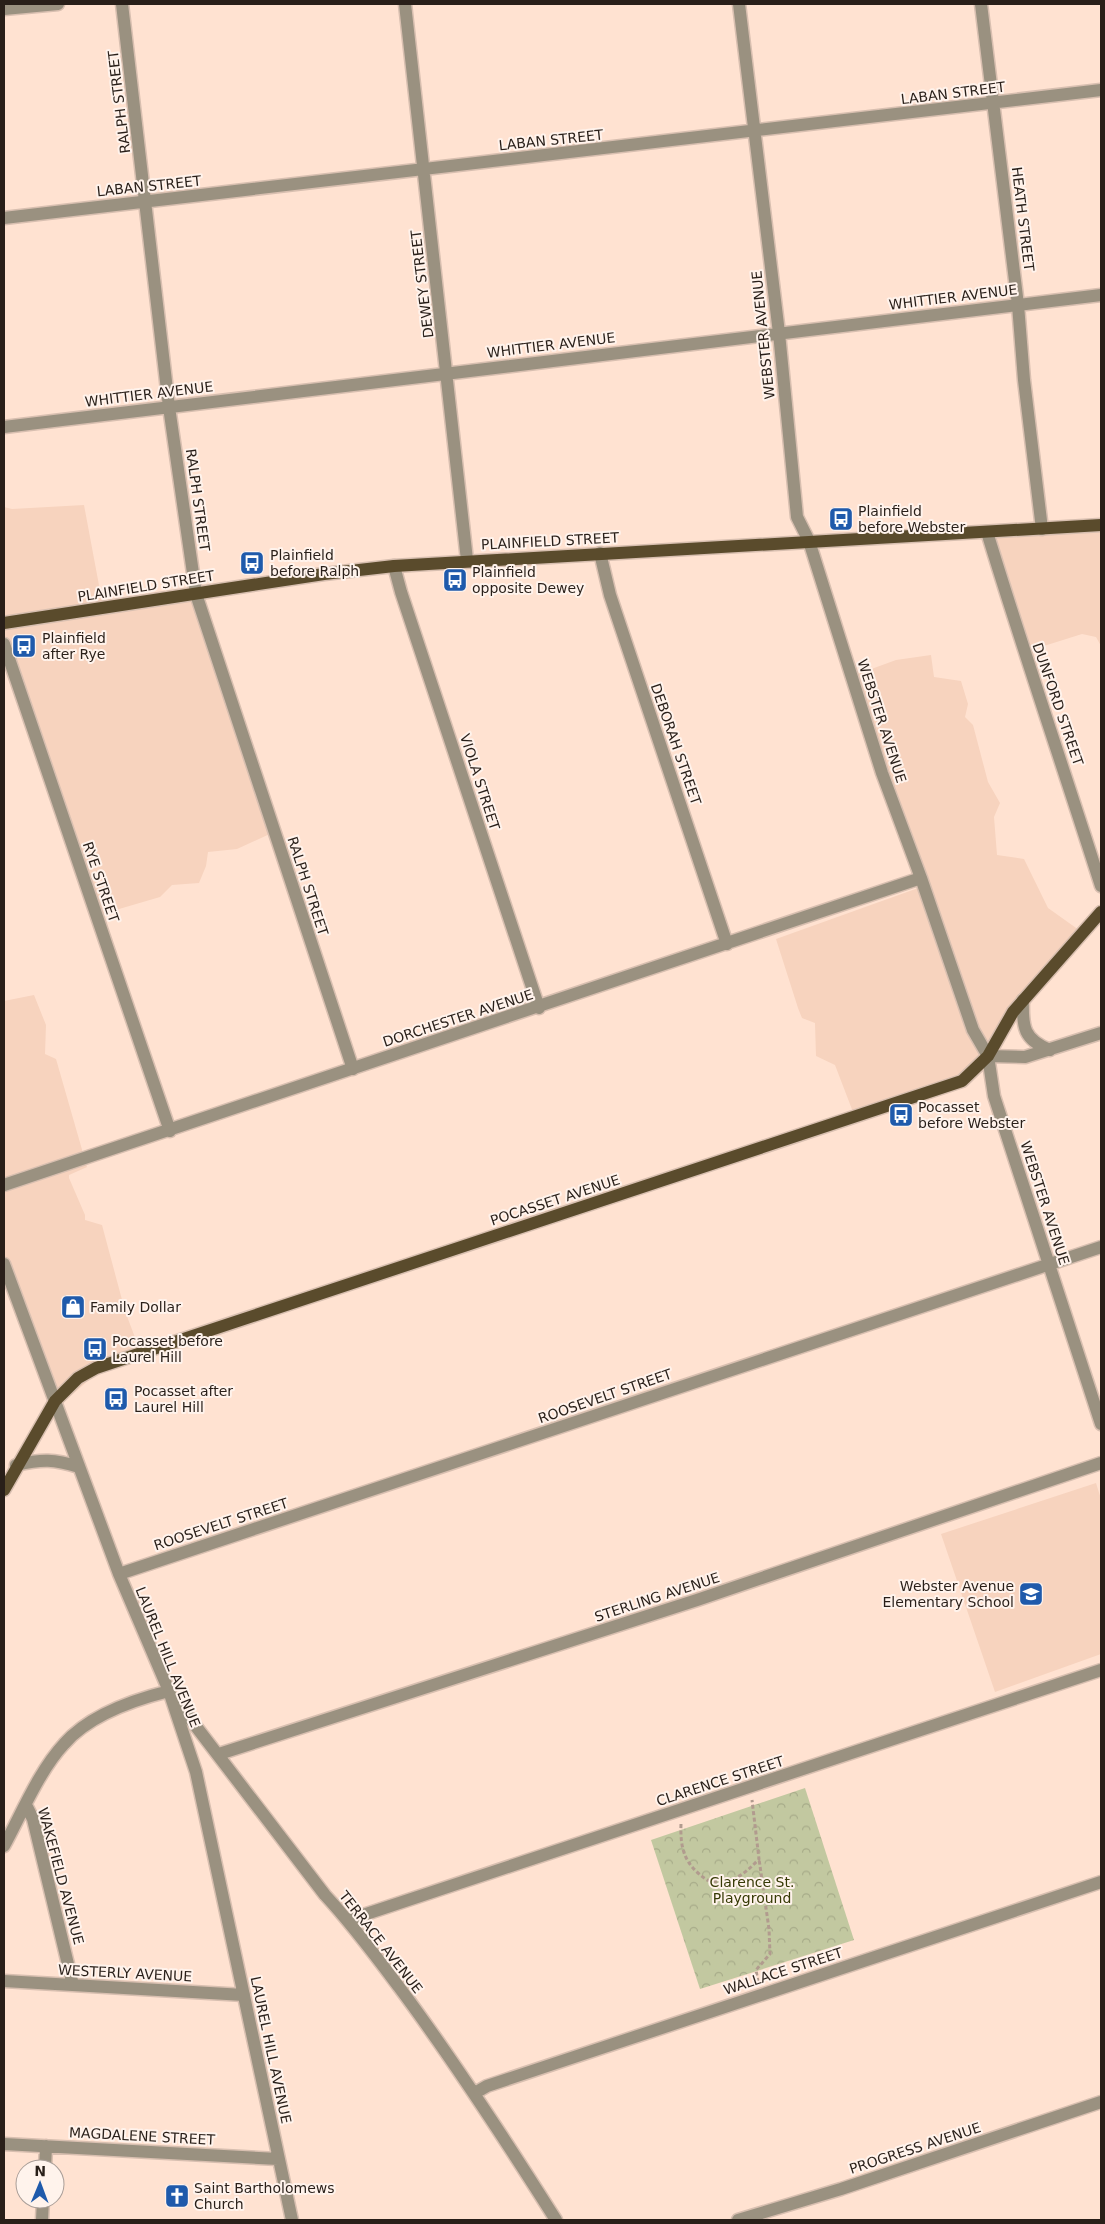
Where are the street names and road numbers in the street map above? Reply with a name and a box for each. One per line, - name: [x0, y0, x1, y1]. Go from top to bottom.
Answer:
- street label: RALPH STREET: [105, 49, 133, 154]
- street label: LABAN STREET: [900, 79, 1007, 107]
- street label: LABAN STREET: [498, 126, 605, 153]
- street label: HEATH STREET: [1009, 166, 1037, 272]
- street label: LABAN STREET: [96, 172, 203, 199]
- street label: DEWEY STREET: [407, 229, 437, 339]
- street label: WEBSTER AVENUE: [748, 270, 778, 400]
- street label: WHITTIER AVENUE: [888, 281, 1018, 313]
- street label: WHITTIER AVENUE: [486, 329, 616, 361]
- street label: WHITTIER AVENUE: [84, 378, 214, 410]
- street label: RALPH STREET: [183, 448, 213, 553]
- street label: PLAINFIELD STREET: [481, 529, 620, 553]
- street label: PLAINFIELD STREET: [76, 567, 216, 605]
- street label: DUNFORD STREET: [1029, 640, 1087, 768]
- street label: WEBSTER AVENUE: [854, 657, 910, 785]
- street label: DEBORAH STREET: [648, 681, 704, 807]
- street label: VIOLA STREET: [457, 732, 503, 833]
- street label: RALPH STREET: [284, 834, 332, 938]
- street label: RYE STREET: [80, 840, 122, 925]
- street label: DORCHESTER AVENUE: [381, 986, 535, 1050]
- street label: WEBSTER AVENUE: [1017, 1139, 1073, 1267]
- street label: POCASSET AVENUE: [488, 1172, 622, 1228]
- street label: ROOSEVELT STREET: [536, 1365, 674, 1426]
- street label: ROOSEVELT STREET: [152, 1495, 291, 1553]
- street label: STERLING AVENUE: [593, 1569, 721, 1625]
- street label: LAUREL HILL AVENUE: [132, 1584, 204, 1730]
- street label: CLARENCE STREET: [654, 1753, 786, 1809]
- street label: WAKEFIELD AVENUE: [35, 1806, 87, 1946]
- street label: TERRACE AVENUE: [335, 1887, 426, 1996]
- street label: WALLACE STREET: [721, 1944, 845, 1998]
- street label: WESTERLY AVENUE: [58, 1961, 192, 1985]
- street label: LAUREL HILL AVENUE: [248, 1975, 294, 2125]
- street label: PROGRESS AVENUE: [847, 2119, 983, 2177]
- street label: MAGDALENE STREET: [69, 2124, 216, 2148]

